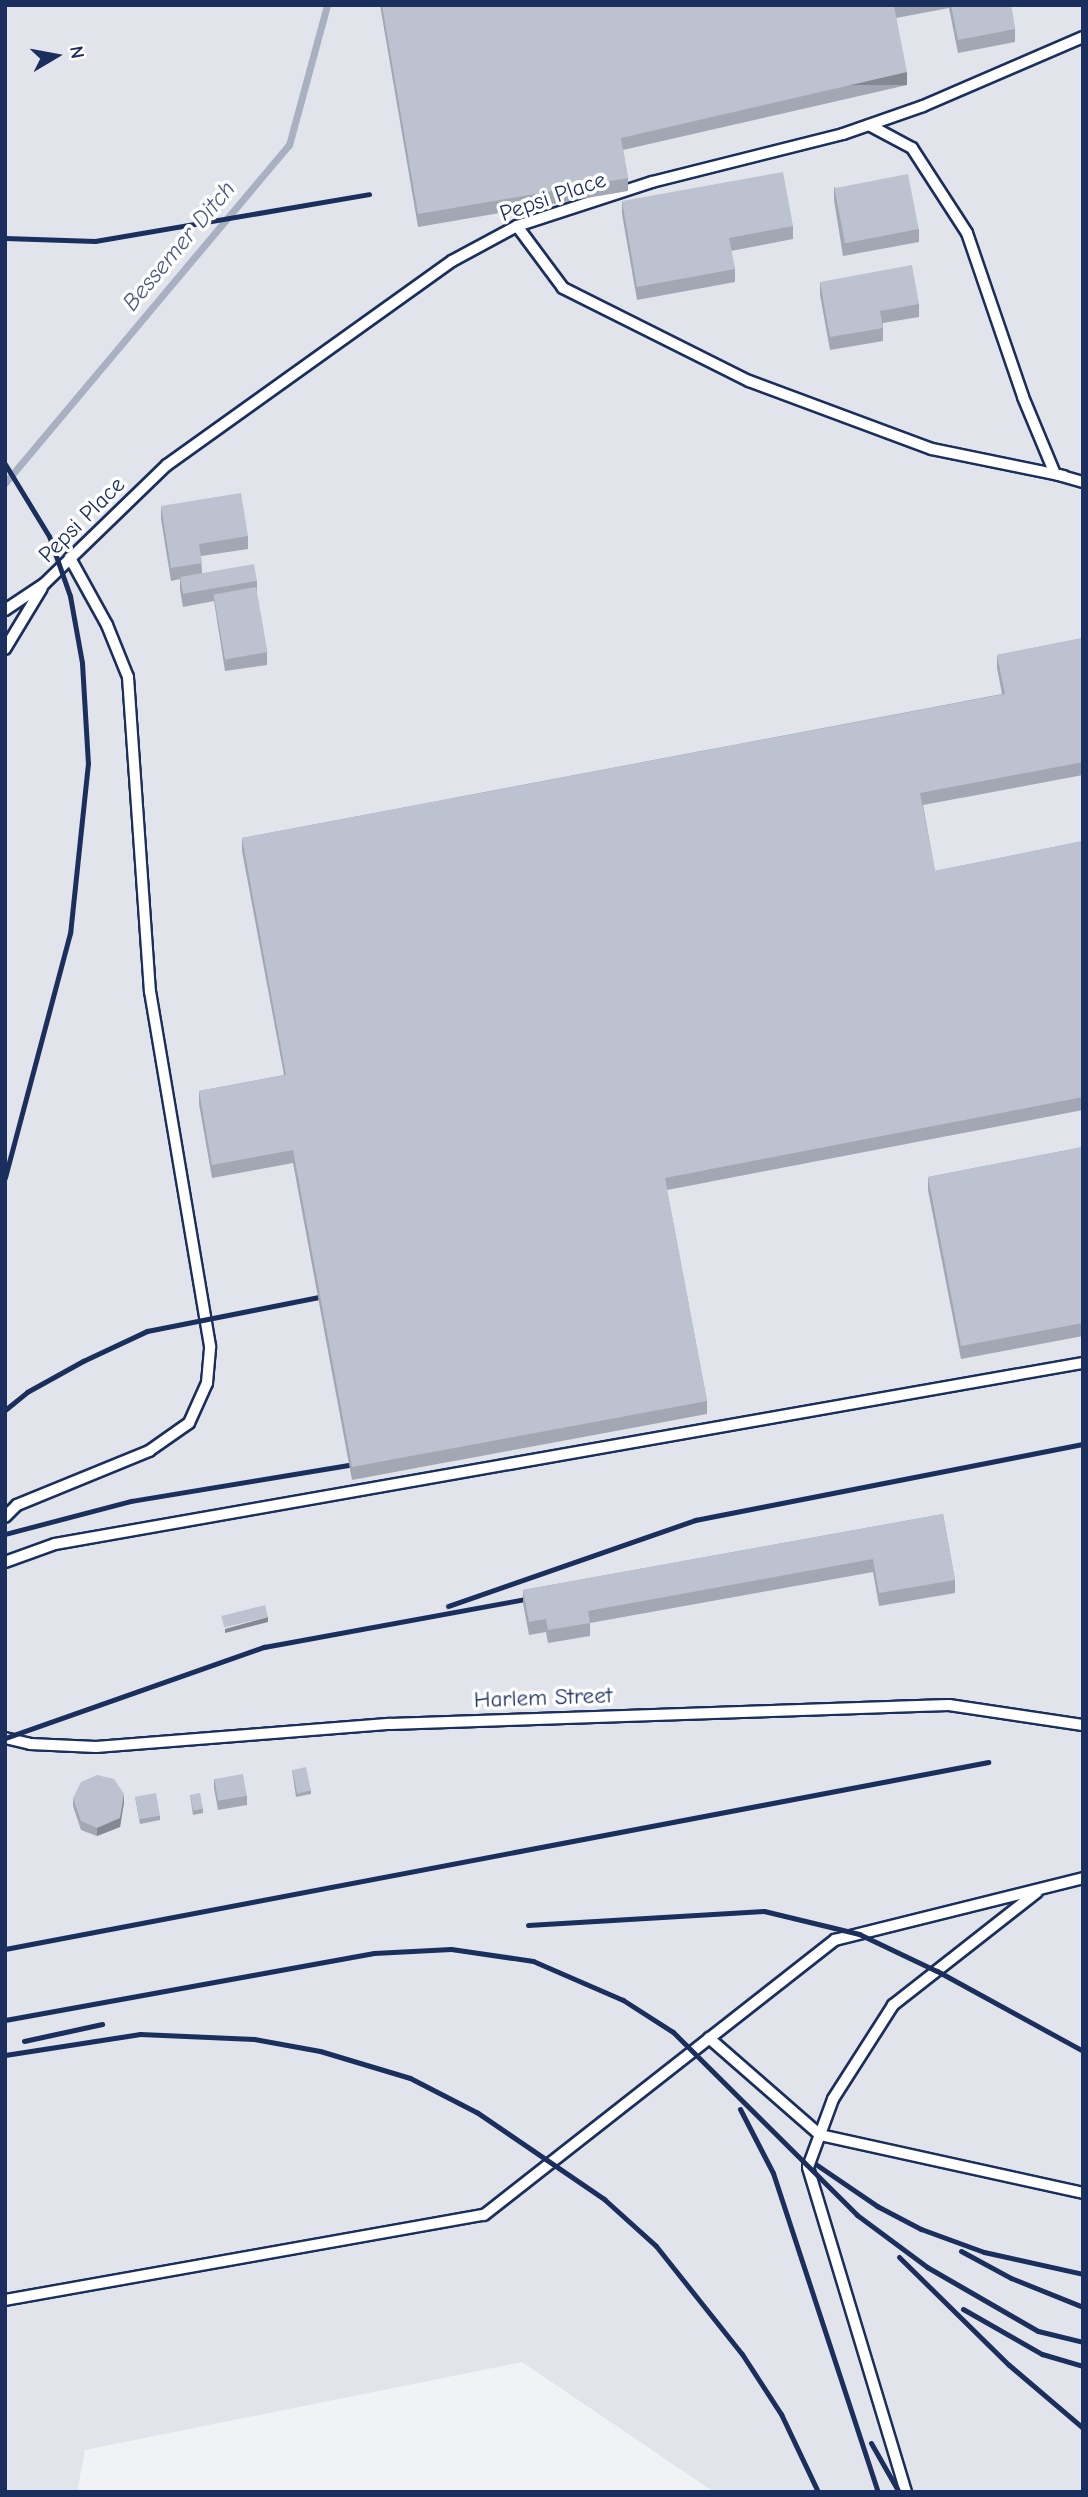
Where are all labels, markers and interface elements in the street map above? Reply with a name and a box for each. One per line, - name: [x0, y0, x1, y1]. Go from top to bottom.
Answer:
- north arrow: [21, 21, 91, 91]
- text: N: [65, 44, 89, 60]
- street label: Pepsi Place: [496, 166, 610, 228]
- water label: Bessemer Ditch: [116, 175, 242, 317]
- street label: Pepsi Place: [33, 471, 131, 569]
- street label: Harlem Street: [473, 1682, 613, 1714]

